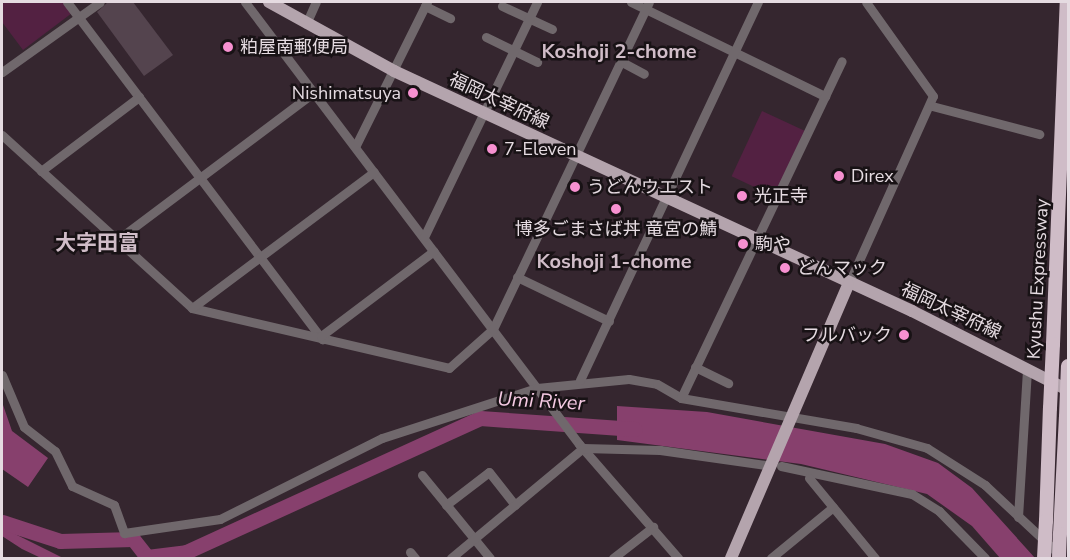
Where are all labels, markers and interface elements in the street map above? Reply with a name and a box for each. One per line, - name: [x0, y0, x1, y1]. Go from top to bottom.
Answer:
- place label: 粕屋南郵便局: [240, 36, 348, 58]
- district label: Koshoji 2-chome: [541, 39, 697, 63]
- marker: 粕屋南郵便局: [221, 40, 235, 54]
- street label: 福岡太宰府線: [445, 68, 553, 134]
- place label: Nishimatsuya: [292, 82, 401, 104]
- marker: Nishimatsuya: [406, 86, 420, 100]
- place label: 7-Eleven: [504, 138, 577, 160]
- marker: 7-Eleven: [485, 142, 499, 156]
- place label: Direx: [851, 165, 894, 187]
- marker: Direx: [832, 169, 846, 183]
- place label: うどんウエスト: [587, 176, 713, 198]
- marker: うどんウエスト: [568, 180, 582, 194]
- place label: 光正寺: [754, 185, 808, 207]
- marker: 光正寺: [735, 189, 749, 203]
- street label: Kyushu Expressway: [1023, 198, 1053, 360]
- marker: 博多ごまさば丼 竜宮の鯖: [609, 202, 623, 216]
- place label: 博多ごまさば丼 竜宮の鯖: [515, 218, 717, 240]
- district label: 大字田富: [55, 230, 139, 256]
- place label: 駒や: [755, 233, 791, 255]
- marker: 駒や: [736, 237, 750, 251]
- district label: Koshoji 1-chome: [536, 249, 692, 273]
- place label: どんマック: [797, 257, 887, 279]
- marker: どんマック: [778, 261, 792, 275]
- street label: 福岡太宰府線: [897, 278, 1005, 344]
- place label: フルバック: [802, 324, 892, 346]
- marker: フルバック: [897, 328, 911, 342]
- water label: Umi River: [497, 387, 585, 415]

